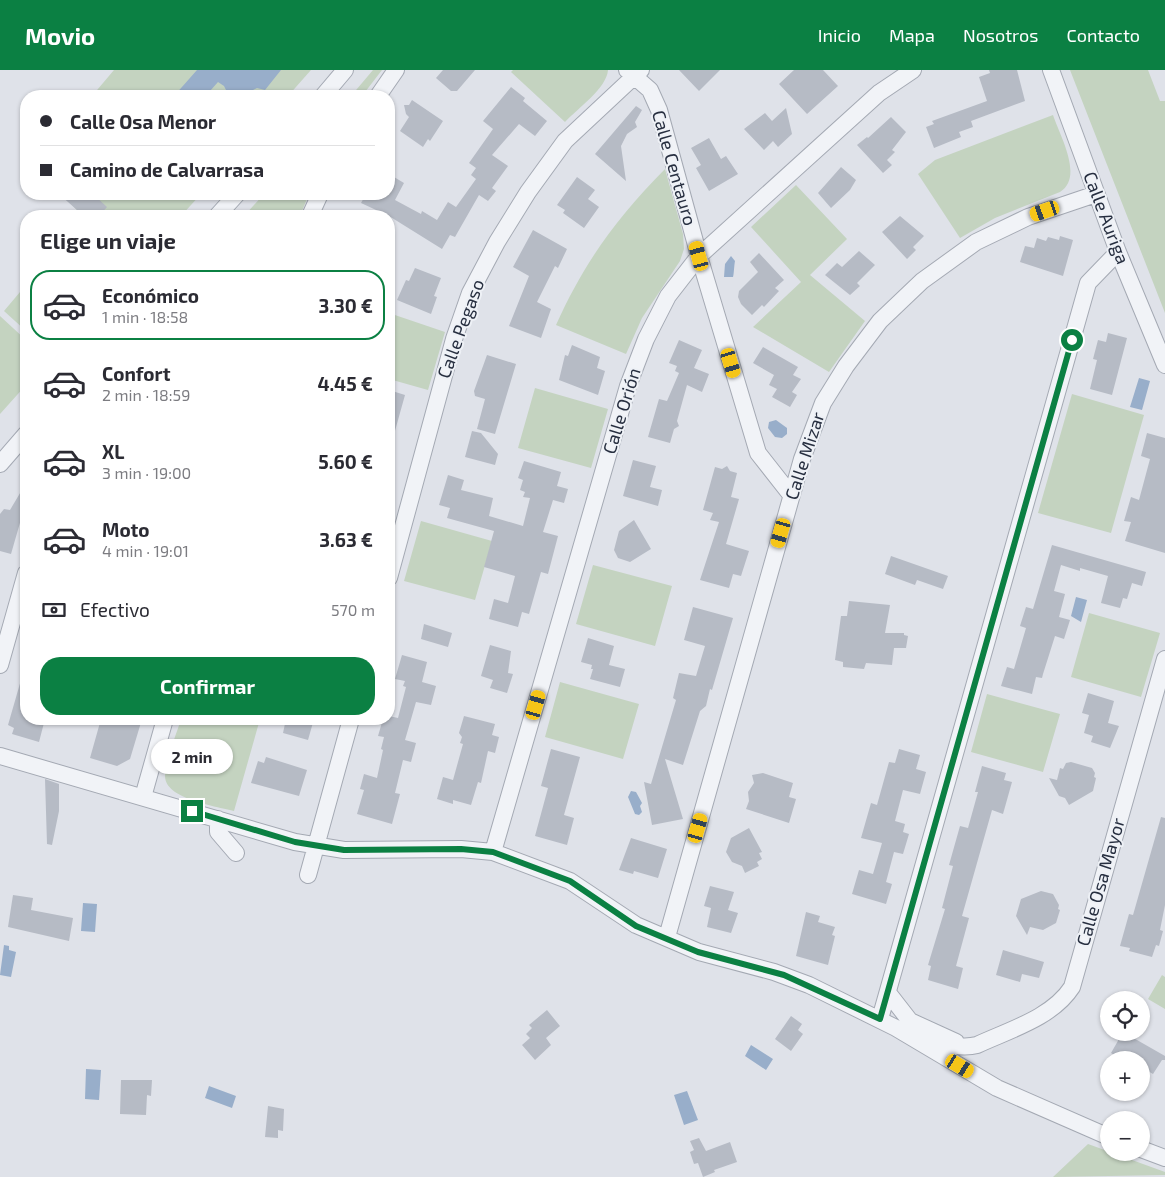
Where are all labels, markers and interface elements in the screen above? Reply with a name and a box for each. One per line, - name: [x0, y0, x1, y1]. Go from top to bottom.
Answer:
- text: Movio: [25, 21, 95, 50]
- text: Inicio: [818, 24, 861, 46]
- text: Mapa: [889, 24, 935, 46]
- text: Nosotros: [963, 24, 1038, 46]
- text: Contacto: [1066, 24, 1140, 46]
- street label: Calle Centauro: [648, 107, 702, 228]
- text: Calle Osa Menor: [70, 110, 216, 133]
- text: Camino de Calvarrasa: [70, 158, 264, 181]
- street label: Calle Auriga: [1079, 168, 1135, 267]
- car: [1028, 199, 1061, 223]
- text: Elige un viaje: [40, 227, 176, 253]
- car: [687, 240, 710, 272]
- street label: Calle Pegaso: [432, 276, 488, 381]
- icon: car: [42, 283, 87, 328]
- text: Económico: [102, 284, 199, 307]
- text: 3.30 €: [319, 294, 373, 317]
- text: 1 min · 18:58: [102, 307, 188, 326]
- route start: [1061, 329, 1083, 351]
- car: [719, 346, 742, 380]
- icon: car: [42, 361, 87, 406]
- text: Confort: [102, 362, 170, 385]
- street label: Calle Orión: [598, 365, 645, 456]
- text: 4.45 €: [317, 372, 373, 395]
- text: 2 min · 18:59: [102, 385, 190, 404]
- street label: Calle Mizar: [780, 409, 829, 502]
- icon: car: [42, 439, 87, 484]
- text: XL: [102, 440, 124, 463]
- text: 5.60 €: [318, 450, 373, 473]
- text: 3 min · 19:00: [102, 463, 191, 482]
- icon: car: [42, 517, 87, 562]
- car: [769, 517, 792, 549]
- text: Moto: [102, 518, 150, 541]
- text: 3.63 €: [319, 528, 373, 551]
- text: 4 min · 19:01: [102, 541, 189, 560]
- icon: cash: [40, 596, 68, 624]
- text: Efectivo: [80, 598, 150, 621]
- text: 570 m: [331, 600, 375, 619]
- button: Confirmar: [40, 657, 375, 715]
- car: [524, 689, 547, 721]
- callout: 2 min: [151, 738, 233, 774]
- text: 2 min: [172, 747, 212, 766]
- route end: [181, 800, 203, 822]
- car: [686, 812, 709, 844]
- street label: Calle Osa Mayor: [1071, 815, 1129, 948]
- map controls: [1100, 991, 1150, 1161]
- button: locate: [1100, 991, 1150, 1041]
- button: +: [1100, 1051, 1150, 1101]
- car: [943, 1052, 976, 1080]
- button: −: [1100, 1111, 1150, 1161]

